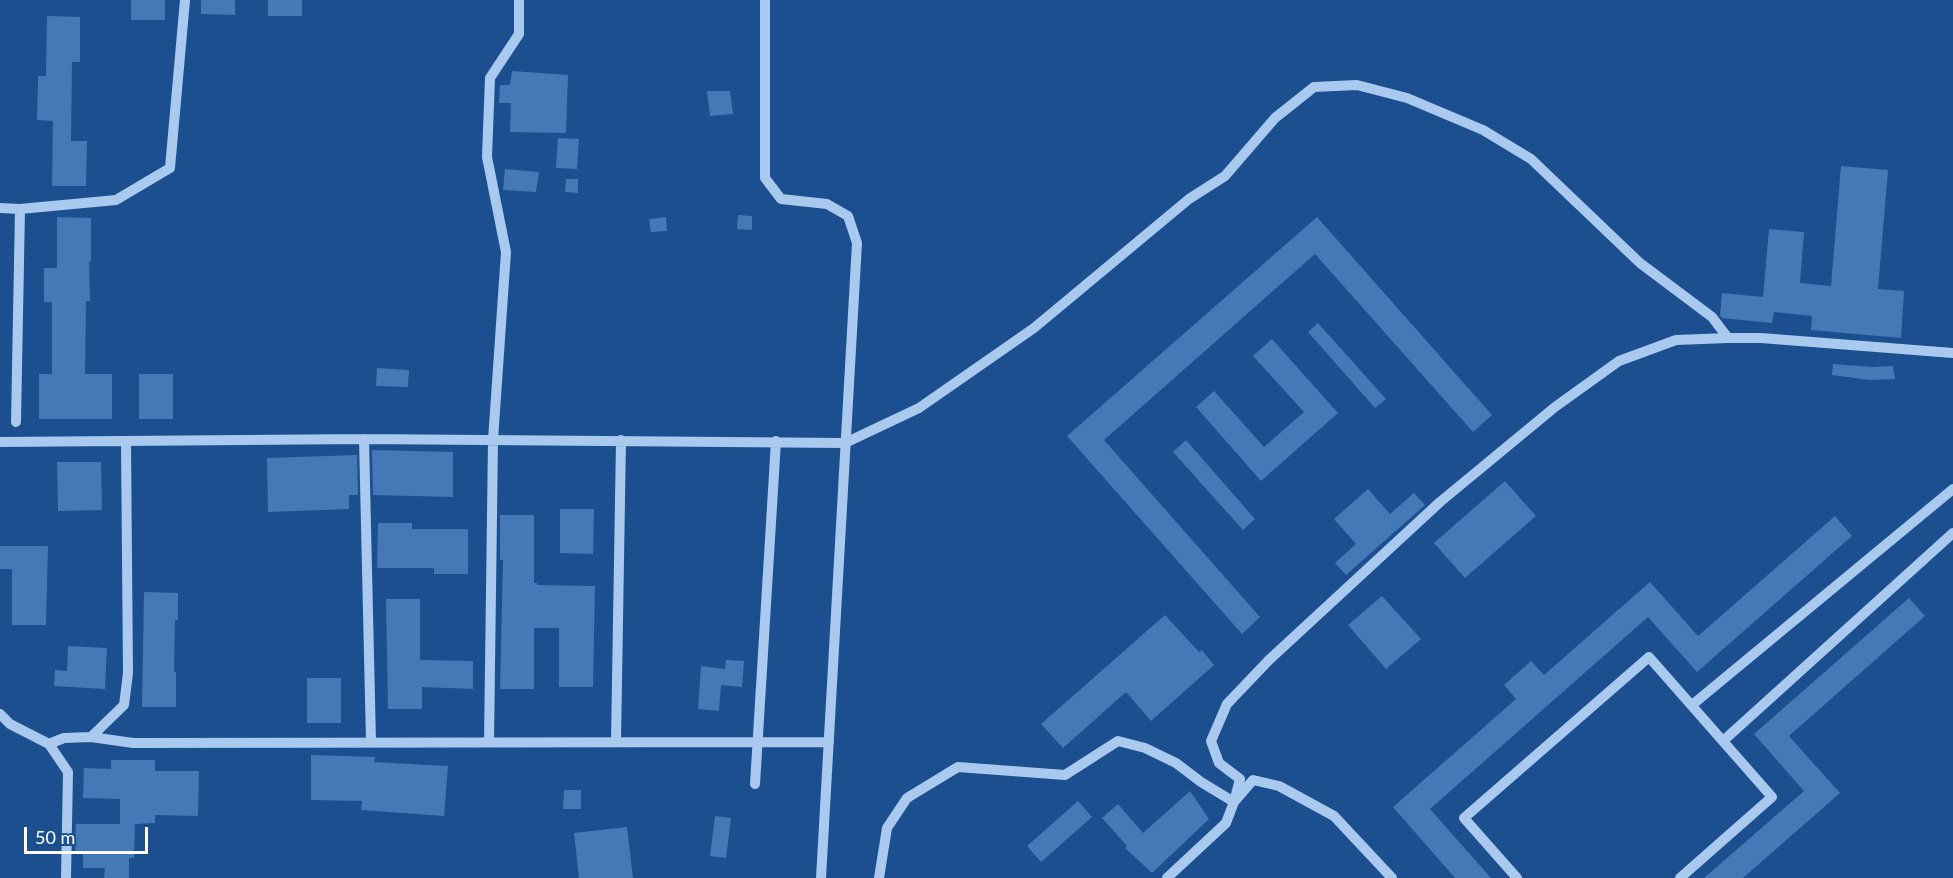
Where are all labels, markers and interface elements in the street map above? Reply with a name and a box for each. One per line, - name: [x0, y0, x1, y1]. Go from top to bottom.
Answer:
- scale bar: [27, 815, 152, 853]
- text: 50 m: [35, 826, 75, 848]

